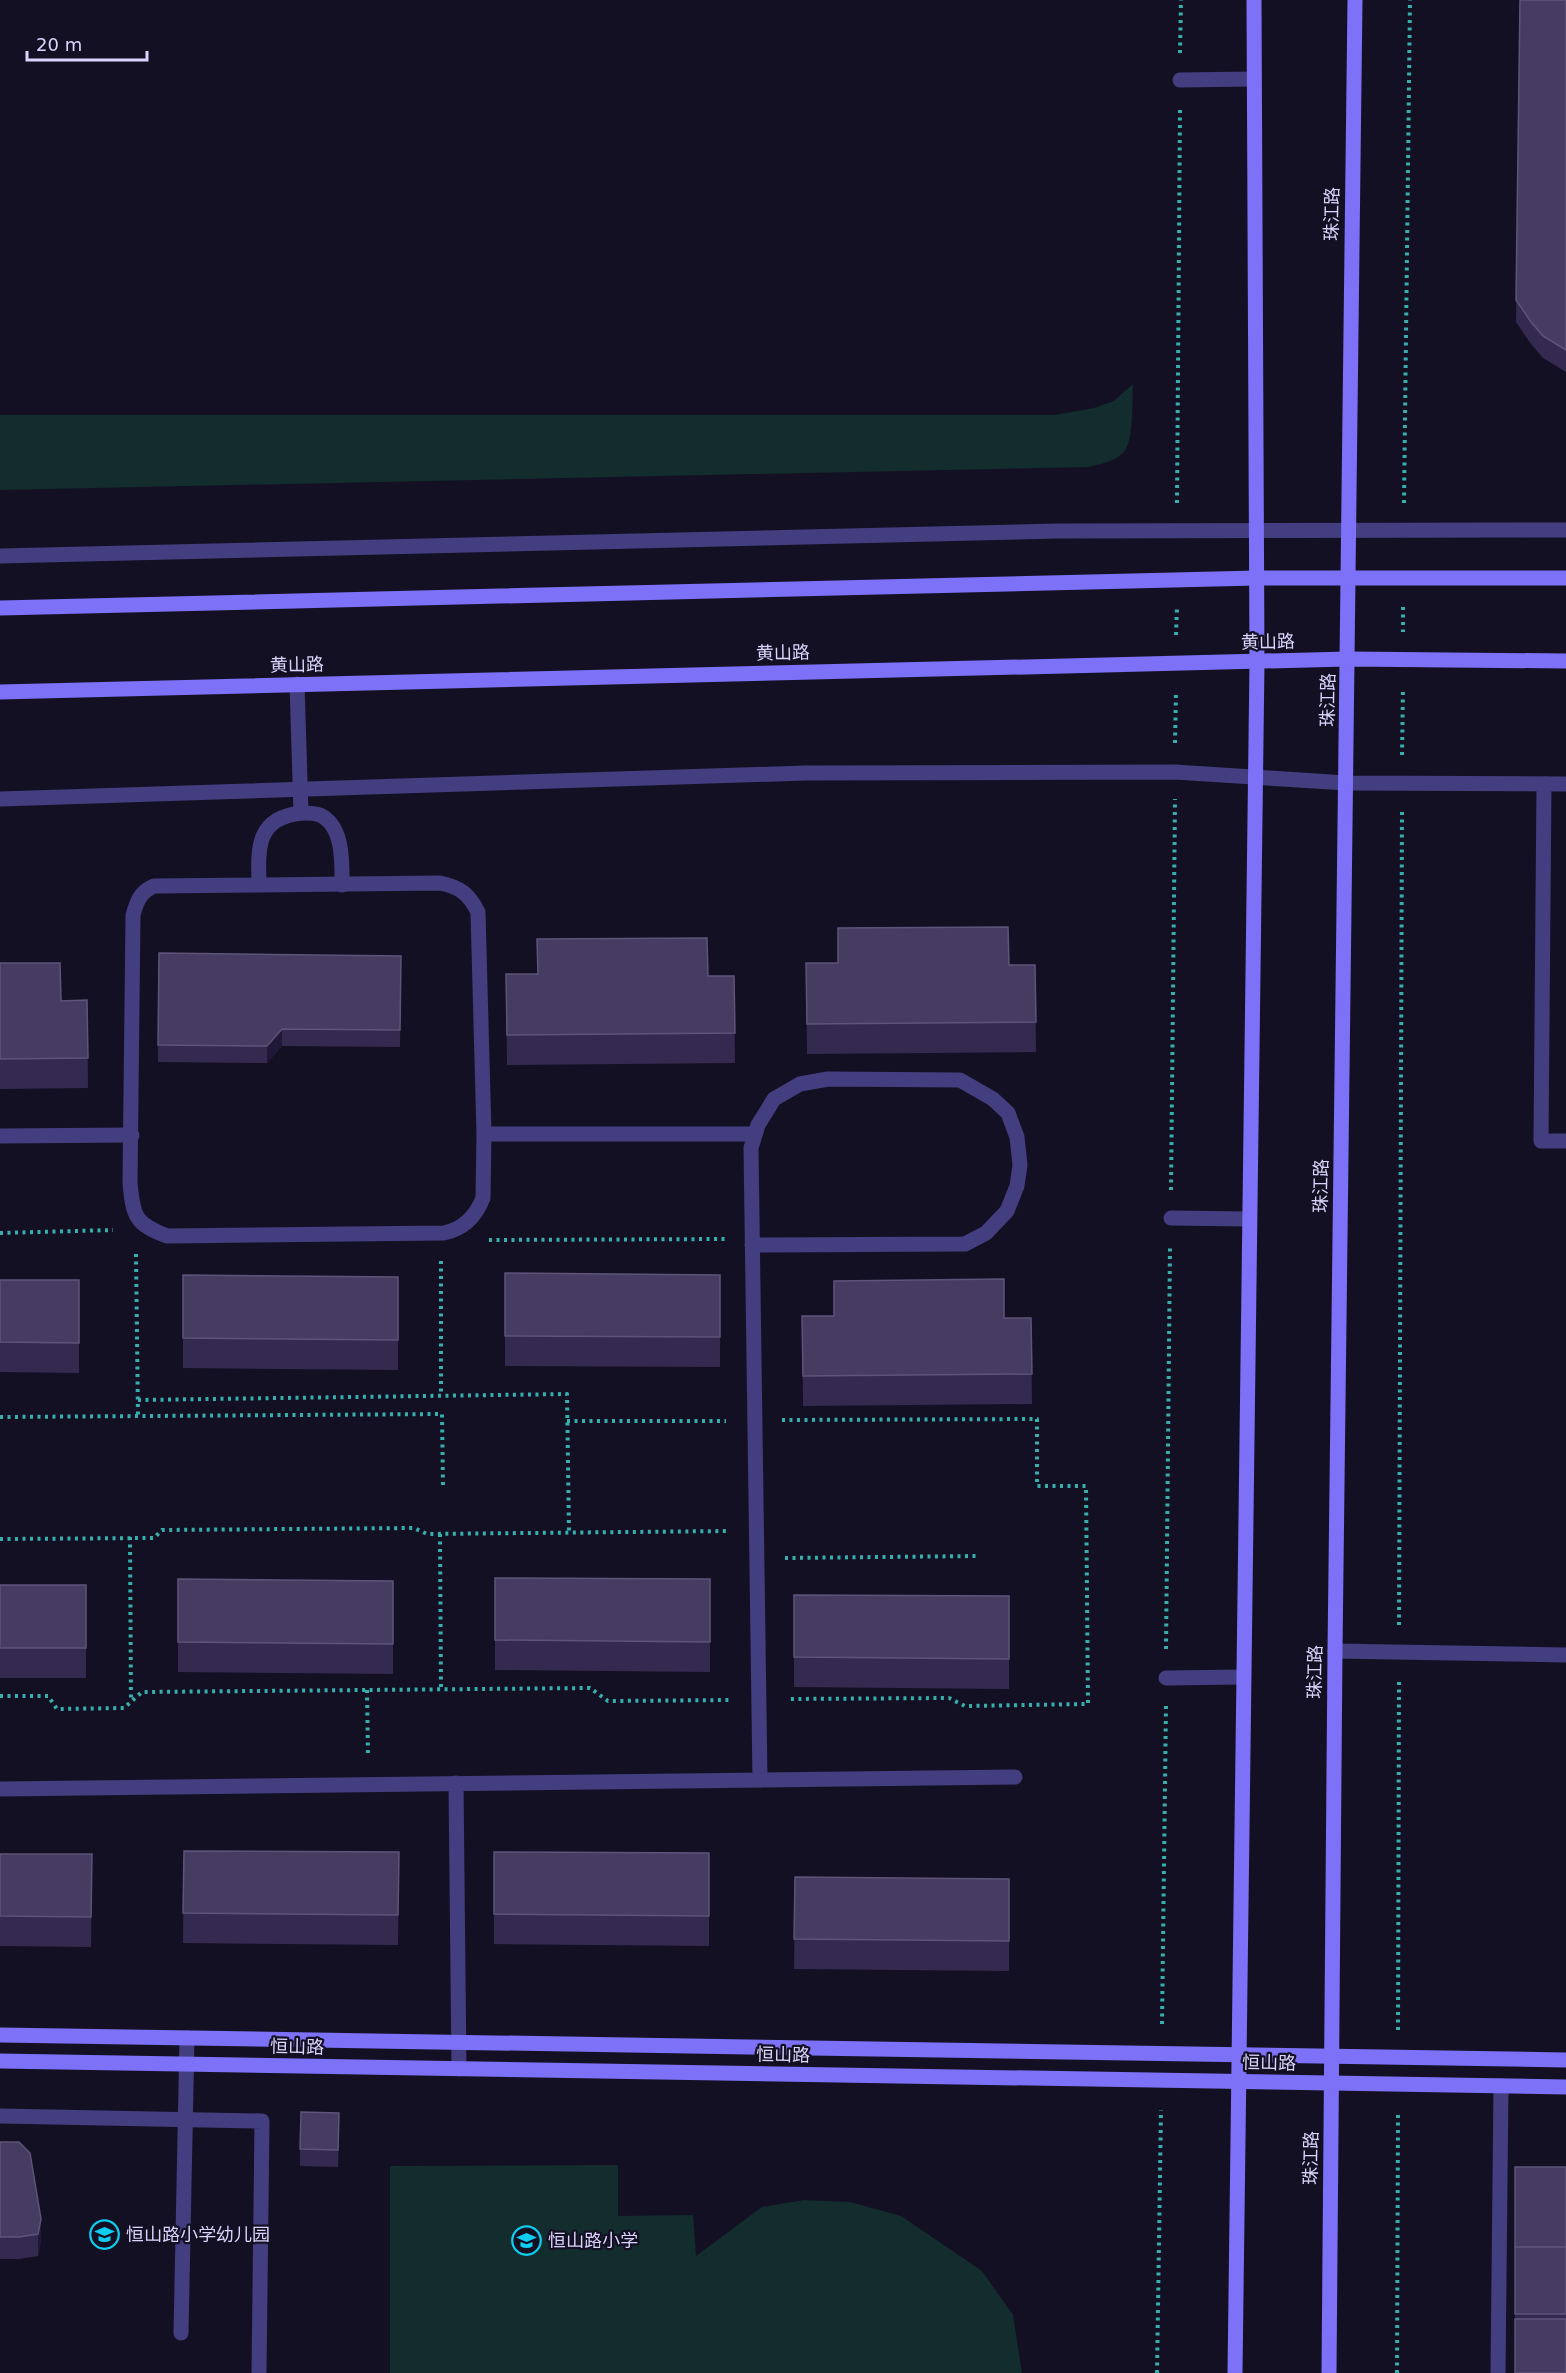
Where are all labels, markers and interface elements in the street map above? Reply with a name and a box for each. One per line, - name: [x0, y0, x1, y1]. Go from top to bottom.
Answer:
- scale bar: [27, 24, 147, 62]
- text: 20 m: [36, 34, 82, 55]
- street label: 珠江路: [1321, 187, 1342, 241]
- street label: 黄山路: [1241, 631, 1295, 652]
- street label: 黄山路: [756, 642, 810, 663]
- street label: 黄山路: [270, 654, 324, 675]
- street label: 珠江路: [1317, 673, 1338, 727]
- street label: 珠江路: [1310, 1159, 1331, 1213]
- street label: 珠江路: [1304, 1645, 1325, 1699]
- street label: 恒山路: [270, 2036, 324, 2057]
- street label: 恒山路: [756, 2044, 810, 2065]
- street label: 恒山路: [1242, 2052, 1296, 2073]
- street label: 珠江路: [1300, 2131, 1321, 2185]
- school or university icon: 恒山路小学幼儿园: [89, 2219, 121, 2251]
- place label: 恒山路小学幼儿园: [126, 2224, 270, 2245]
- school or university icon: 恒山路小学: [511, 2225, 543, 2257]
- place label: 恒山路小学: [548, 2230, 638, 2251]

